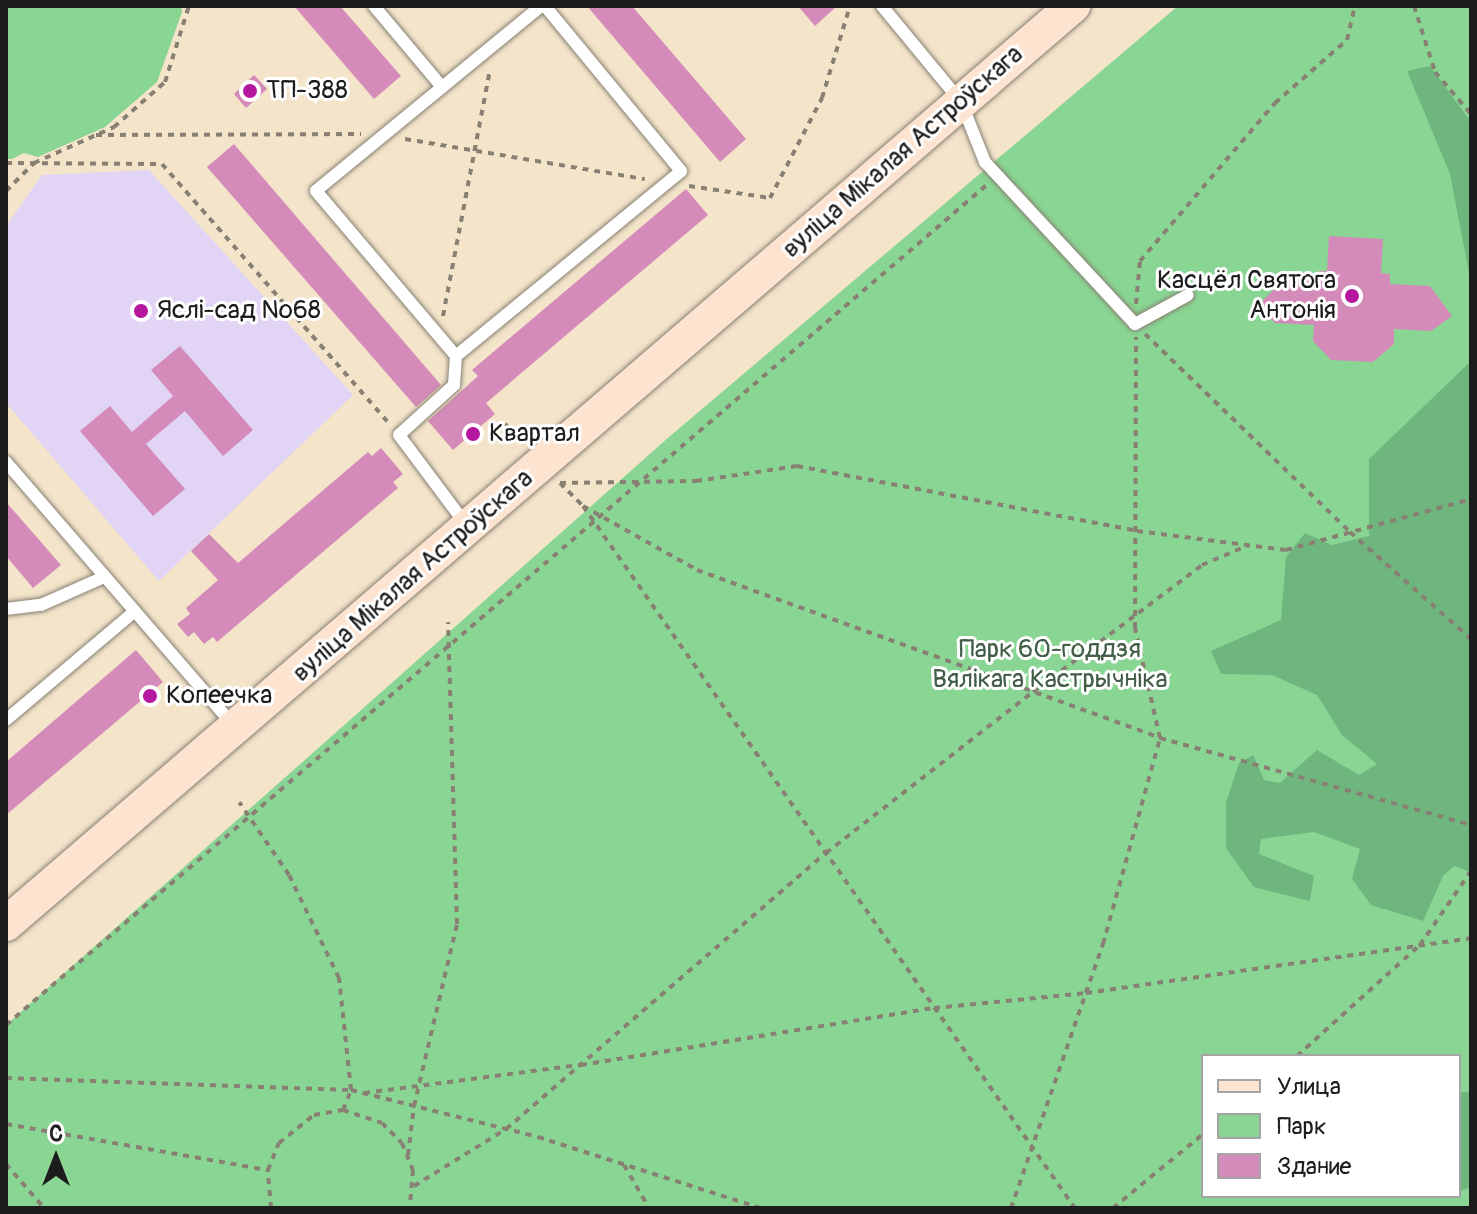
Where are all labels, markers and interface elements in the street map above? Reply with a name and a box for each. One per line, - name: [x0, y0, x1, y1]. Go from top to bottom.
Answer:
- street label: вуліца Мікалая Астроўскага: [776, 39, 1030, 265]
- place label: ТП-388: [266, 75, 348, 107]
- marker: ТП-388: [241, 82, 259, 100]
- place label: Касцёл Святога Антонія: [1157, 265, 1336, 326]
- marker: Касцёл Святога Антонія: [1343, 287, 1361, 305]
- place label: Яслі-сад №68: [157, 295, 321, 327]
- marker: Яслі-сад №68: [132, 302, 150, 320]
- place label: Квартал: [489, 418, 580, 450]
- marker: Квартал: [464, 425, 482, 443]
- street label: вуліца Мікалая Астроўскага: [286, 463, 540, 689]
- park label: Парк 60-годдзя Вялікага Кастрычніка: [932, 634, 1168, 696]
- place label: Копеечка: [166, 680, 272, 712]
- marker: Копеечка: [141, 687, 159, 705]
- legend: [1201, 1054, 1461, 1198]
- text: Улица: [1277, 1072, 1341, 1101]
- text: Парк: [1277, 1112, 1326, 1141]
- north arrow: [16, 1118, 96, 1198]
- text: С: [49, 1120, 63, 1148]
- text: Здание: [1277, 1152, 1351, 1181]

